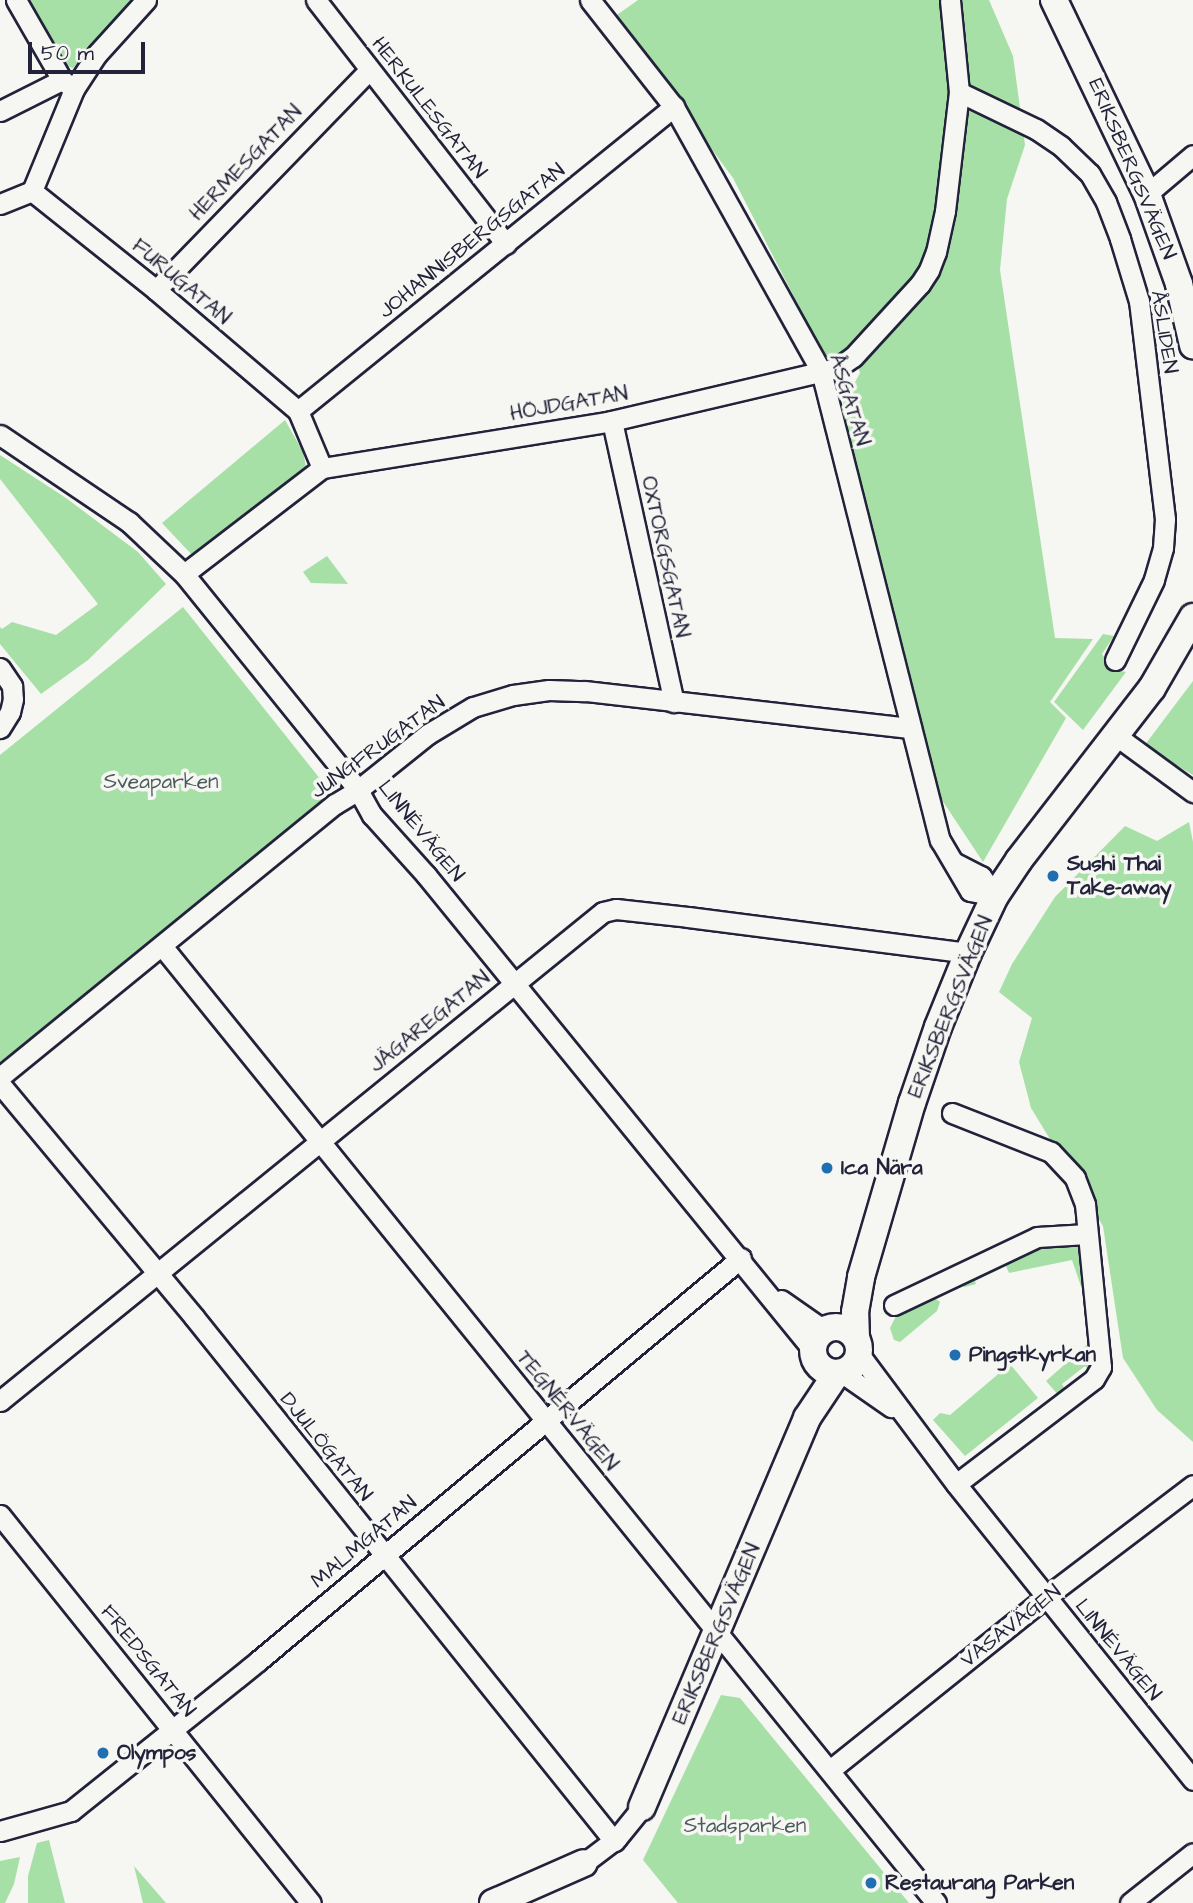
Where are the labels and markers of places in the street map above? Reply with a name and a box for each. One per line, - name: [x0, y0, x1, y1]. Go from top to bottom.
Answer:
- place label: Sushi Thai Take-away: [1067, 851, 1171, 901]
- marker: Sushi Thai Take-away: [1045, 868, 1061, 884]
- place label: Ica Nära: [841, 1155, 923, 1181]
- marker: Ica Nära: [819, 1160, 835, 1176]
- place label: Pingstkyrkan: [969, 1342, 1096, 1368]
- marker: Pingstkyrkan: [947, 1347, 963, 1363]
- place label: Olympos: [117, 1740, 196, 1766]
- marker: Olympos: [95, 1745, 111, 1761]
- place label: Restaurang Parken: [885, 1870, 1074, 1896]
- marker: Restaurang Parken: [863, 1875, 879, 1891]

